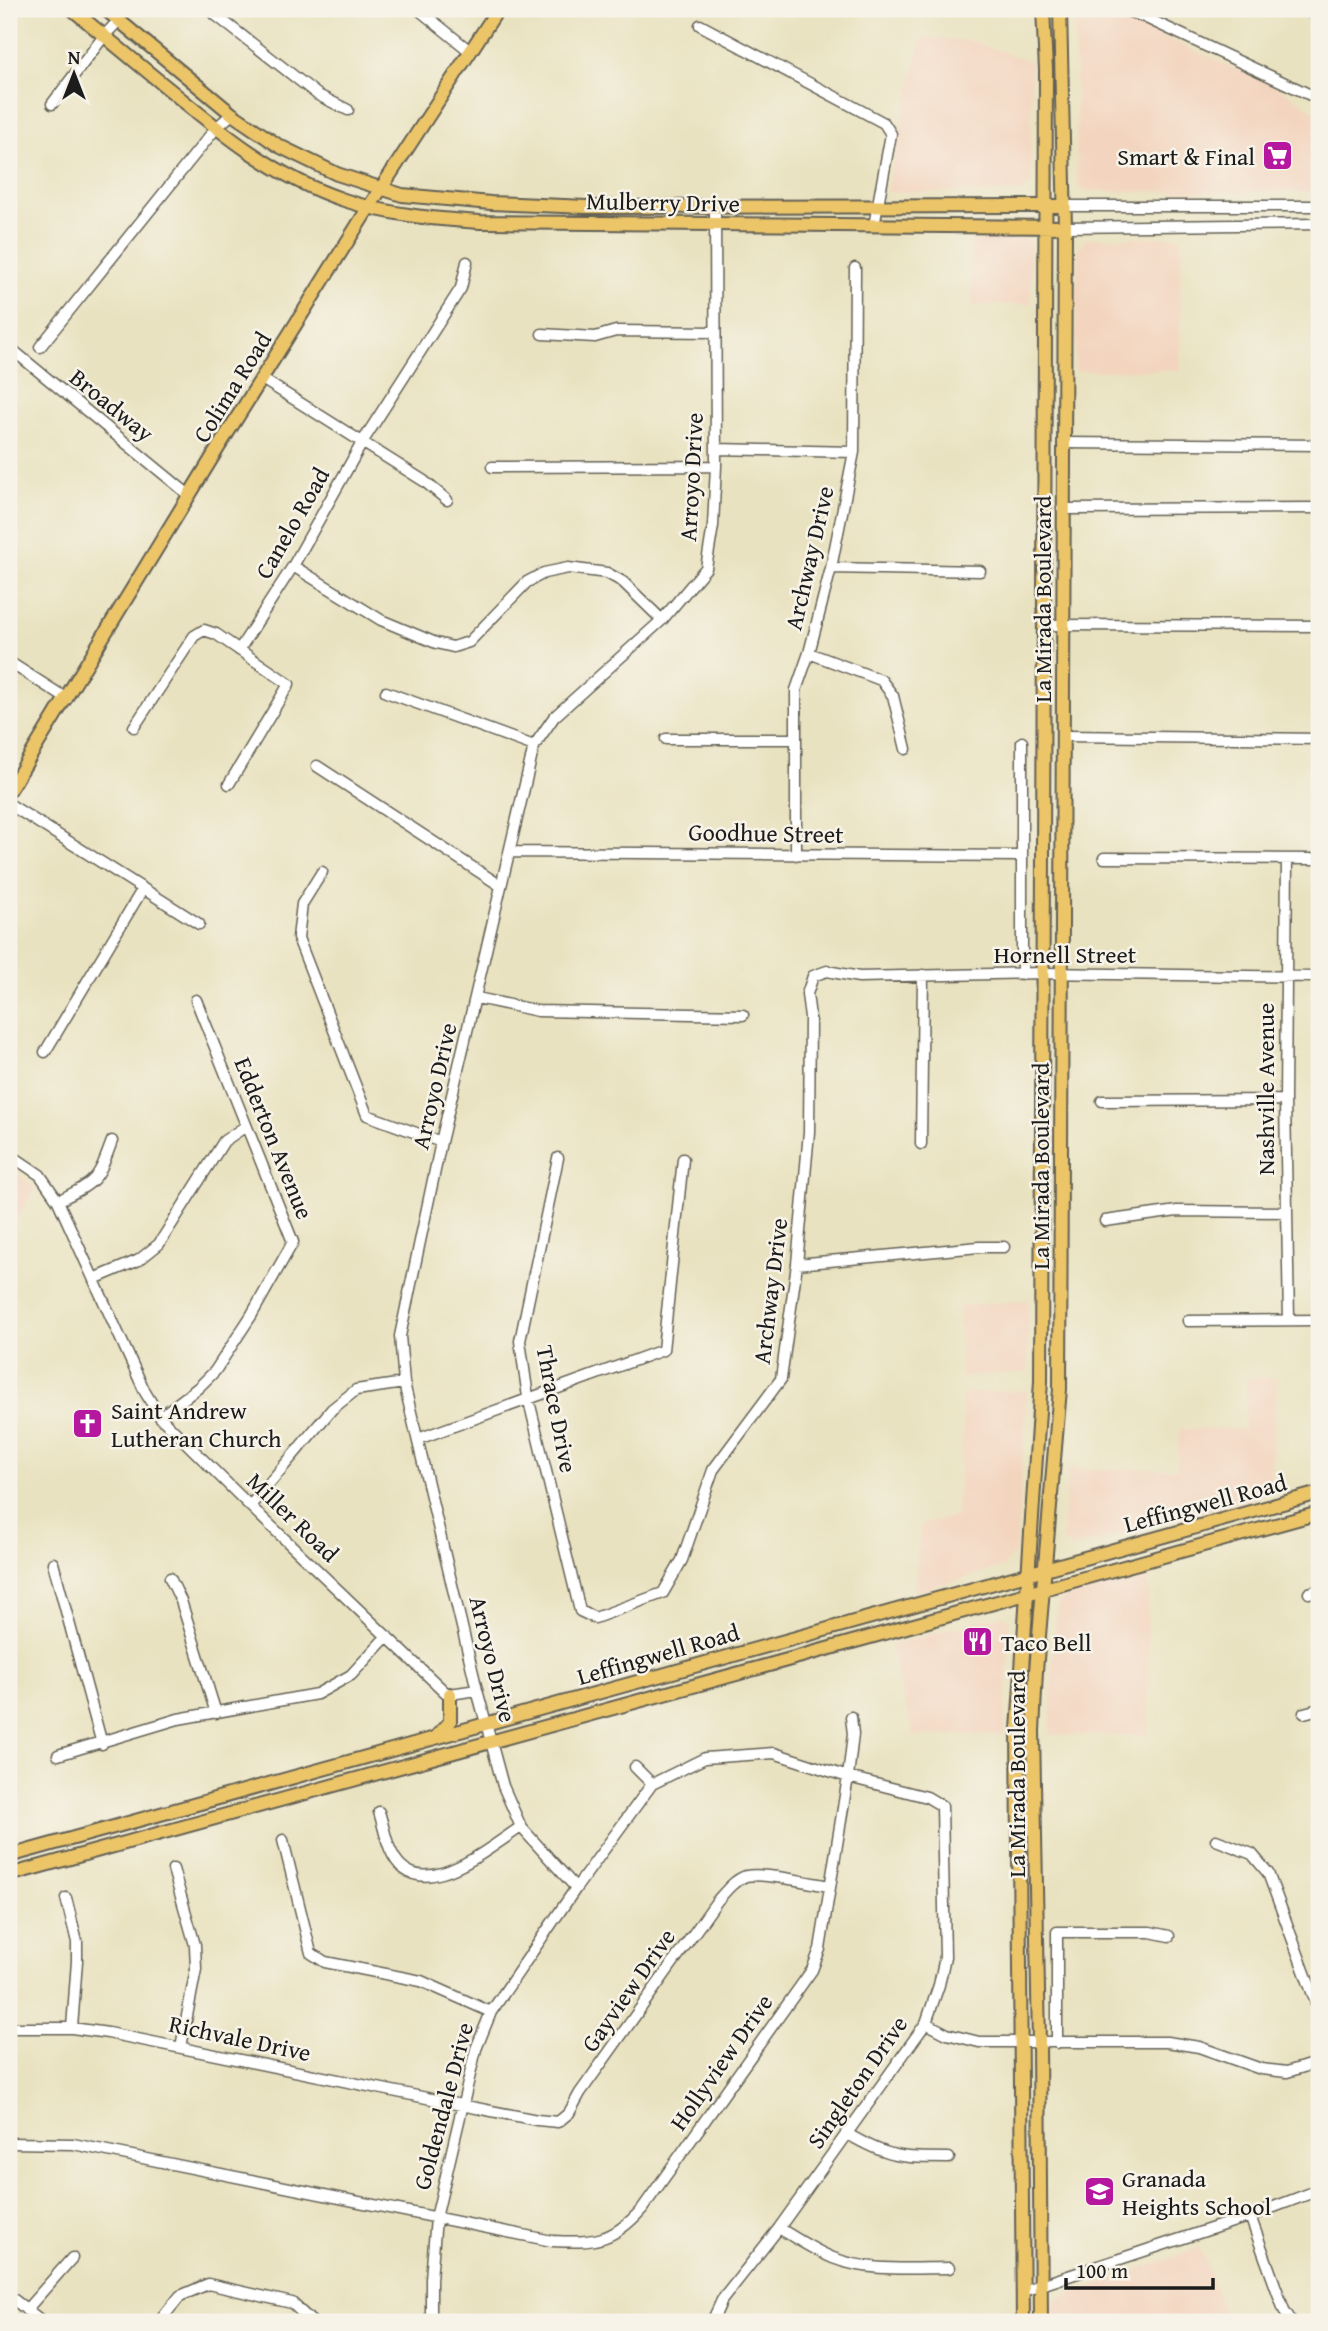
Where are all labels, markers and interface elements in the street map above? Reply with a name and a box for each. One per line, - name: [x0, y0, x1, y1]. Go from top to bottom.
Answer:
- north arrow: [38, 38, 108, 108]
- text: N: [68, 43, 81, 71]
- place label: Smart & Final: [1117, 139, 1255, 174]
- supermarket icon: Smart & Final: [1261, 139, 1295, 173]
- street label: Mulberry Drive: [586, 183, 740, 221]
- street label: Colima Road: [184, 324, 280, 449]
- street label: Broadway: [62, 360, 162, 450]
- street label: Arroyo Drive: [670, 412, 712, 542]
- street label: Canelo Road: [246, 461, 338, 585]
- street label: Archway Drive: [775, 482, 843, 634]
- street label: La Mirada Boulevard: [1025, 495, 1060, 703]
- street label: Goodhue Street: [688, 814, 844, 852]
- street label: Hornell Street: [994, 937, 1137, 972]
- street label: Nashville Avenue: [1248, 1003, 1283, 1175]
- street label: Arroyo Drive: [402, 1019, 466, 1153]
- street label: Edderton Avenue: [226, 1052, 322, 1224]
- street label: La Mirada Boulevard: [1023, 1062, 1058, 1270]
- street label: Archway Drive: [744, 1216, 796, 1366]
- street label: Thrace Drive: [528, 1342, 586, 1476]
- place label: Saint Andrew Lutheran Church: [111, 1393, 282, 1456]
- church icon: Saint Andrew Lutheran Church: [71, 1407, 105, 1441]
- street label: Miller Road: [239, 1464, 347, 1570]
- street label: Leffingwell Road: [1120, 1464, 1291, 1542]
- street label: Arroyo Drive: [460, 1592, 526, 1726]
- street label: Leffingwell Road: [573, 1614, 743, 1694]
- restaurant icon: Taco Bell: [961, 1625, 995, 1659]
- place label: Taco Bell: [1001, 1625, 1092, 1660]
- street label: La Mirada Boulevard: [999, 1670, 1034, 1878]
- street label: Gayview Drive: [572, 1921, 684, 2059]
- street label: Hollyview Drive: [661, 1987, 781, 2137]
- street label: Richvale Drive: [166, 2006, 314, 2070]
- street label: Singleton Drive: [798, 2008, 916, 2156]
- street label: Goldendale Drive: [404, 2018, 482, 2194]
- place label: Granada Heights School: [1122, 2161, 1272, 2224]
- school or university icon: Granada Heights School: [1082, 2175, 1116, 2209]
- scale bar: [1066, 2247, 1212, 2291]
- text: 100 m: [1076, 2255, 1128, 2286]

